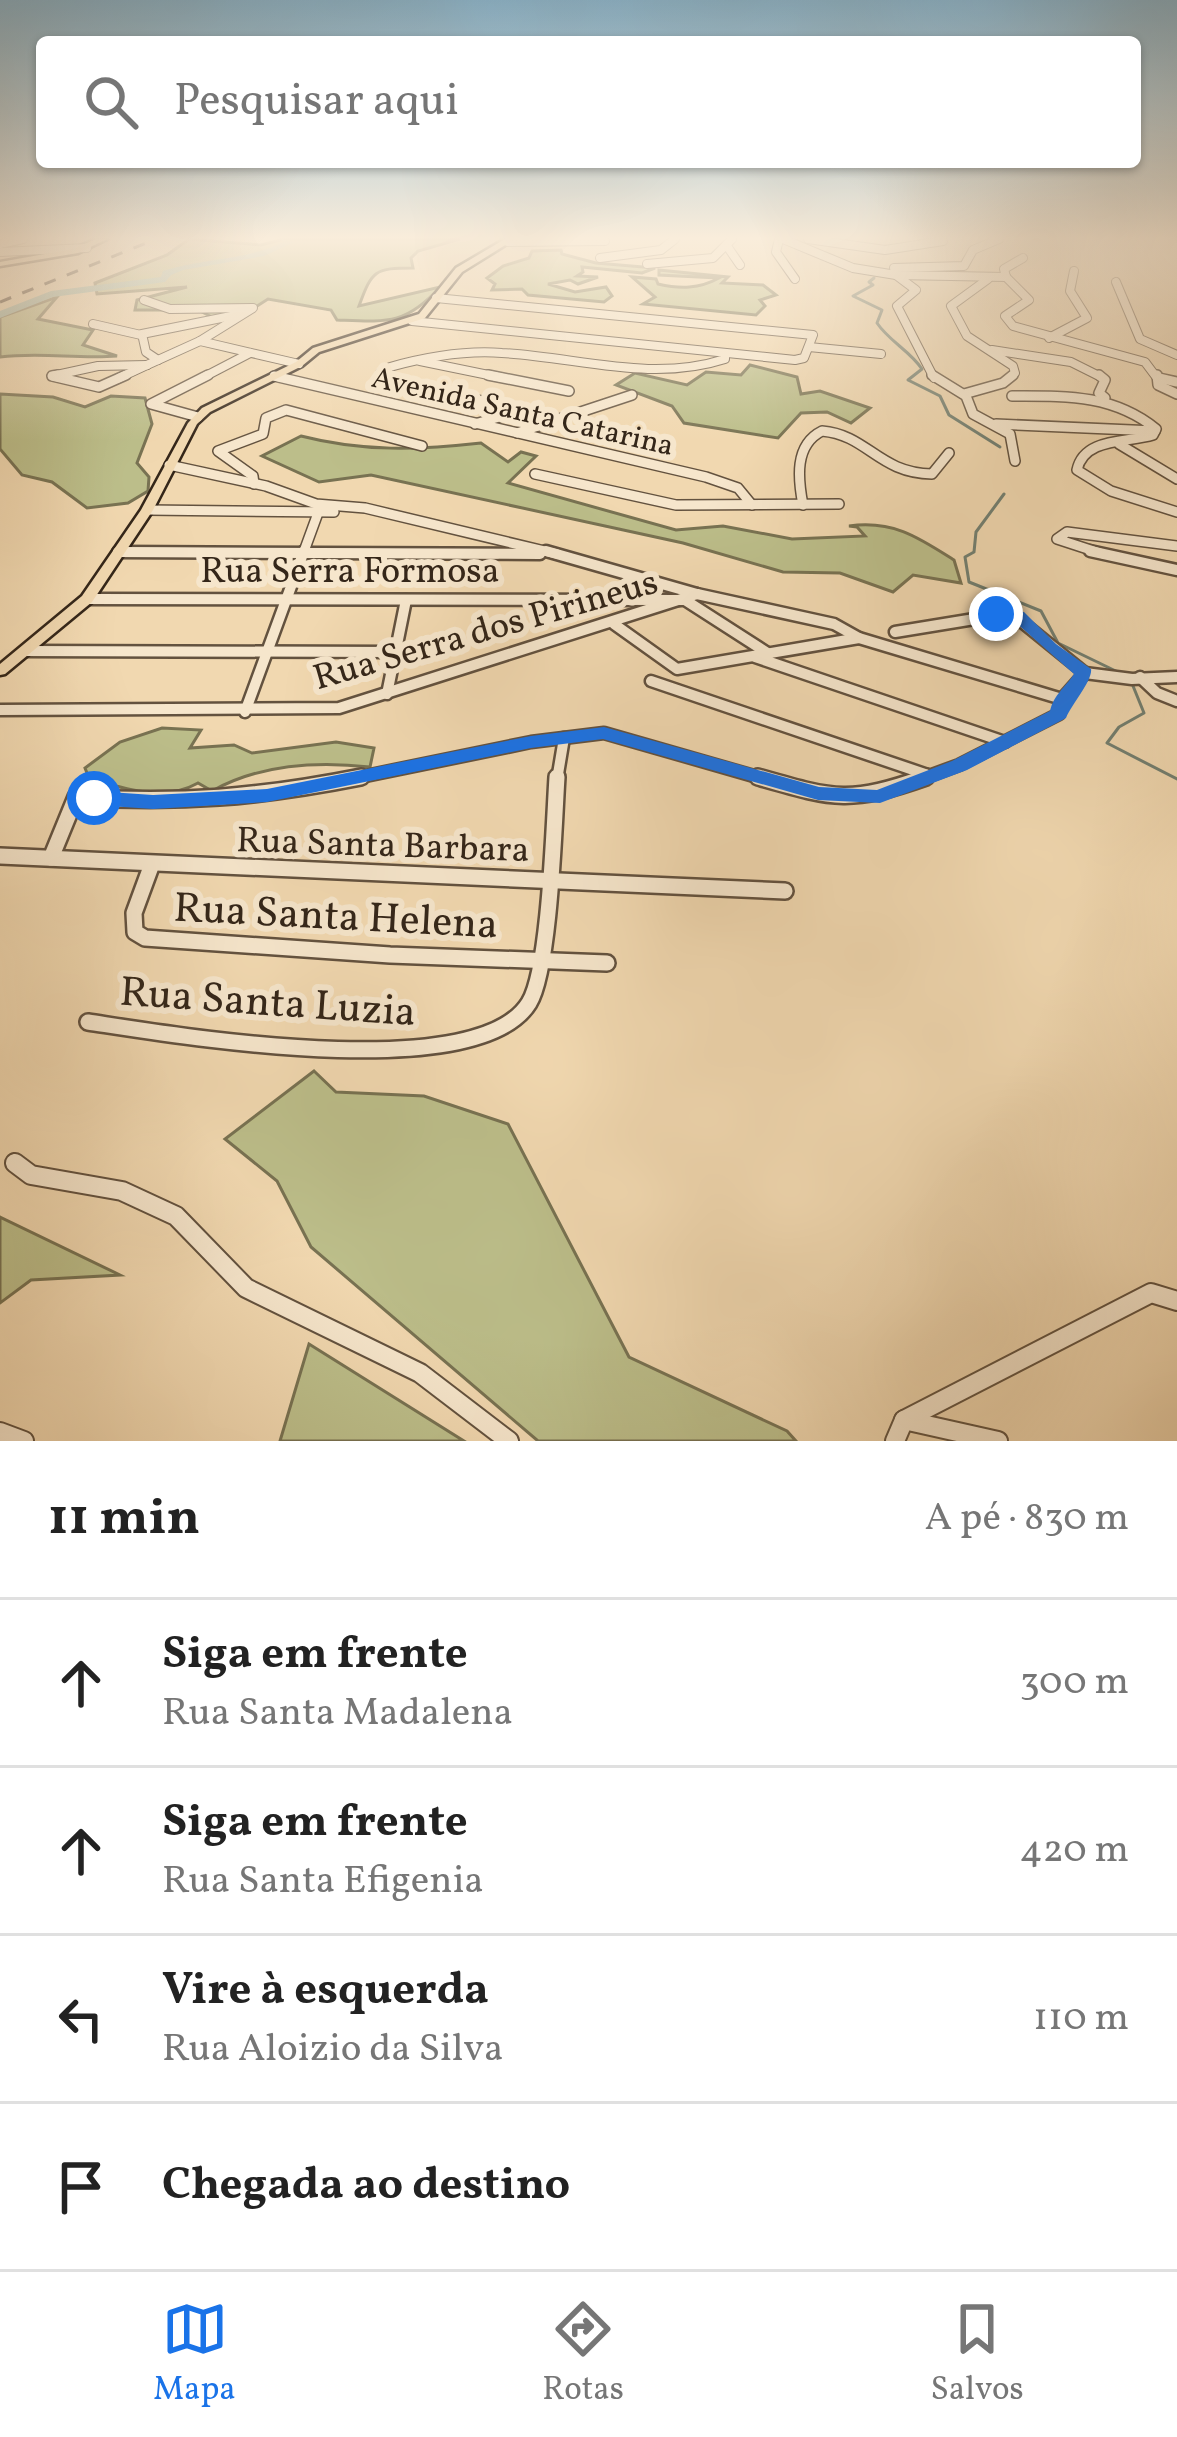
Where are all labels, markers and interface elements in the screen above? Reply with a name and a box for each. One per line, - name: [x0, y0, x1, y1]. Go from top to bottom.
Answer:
- search box: [36, 36, 1141, 168]
- icon: search: [78, 69, 144, 135]
- text: Pesquisar aqui: [174, 71, 459, 134]
- street label: Avenida Santa Catarina: [367, 358, 678, 468]
- street label: Rua Serra Formosa: [200, 548, 500, 598]
- street label: Rua Serra dos Pirineus: [308, 559, 664, 705]
- route end: [969, 587, 1023, 641]
- route start: [67, 771, 121, 825]
- street label: Rua Santa Barbara: [235, 817, 530, 877]
- street label: Rua Santa Helena: [172, 881, 500, 956]
- street label: Rua Santa Luzia: [118, 965, 418, 1044]
- text: 11 min: [48, 1484, 200, 1555]
- text: A pé · 830 m: [925, 1492, 1129, 1546]
- text: Siga em frente: [162, 1624, 468, 1687]
- icon: ahead: [48, 1650, 114, 1716]
- text: 300 m: [1020, 1656, 1129, 1710]
- text: Rua Santa Madalena: [162, 1687, 513, 1741]
- text: Siga em frente: [162, 1792, 468, 1855]
- icon: ahead: [48, 1818, 114, 1884]
- text: 420 m: [1019, 1824, 1129, 1878]
- text: Rua Santa Efigenia: [162, 1855, 484, 1909]
- text: Vire à esquerda: [162, 1960, 489, 2023]
- icon: left: [48, 1986, 114, 2052]
- text: 110 m: [1033, 1992, 1129, 2046]
- text: Rua Aloizio da Silva: [162, 2023, 503, 2077]
- icon: arrive: [48, 2154, 114, 2220]
- text: Chegada ao destino: [162, 2155, 570, 2218]
- tab: Mapa: [153, 2296, 236, 2414]
- tab: Rotas: [542, 2296, 624, 2414]
- tab: Salvos: [930, 2296, 1024, 2414]

